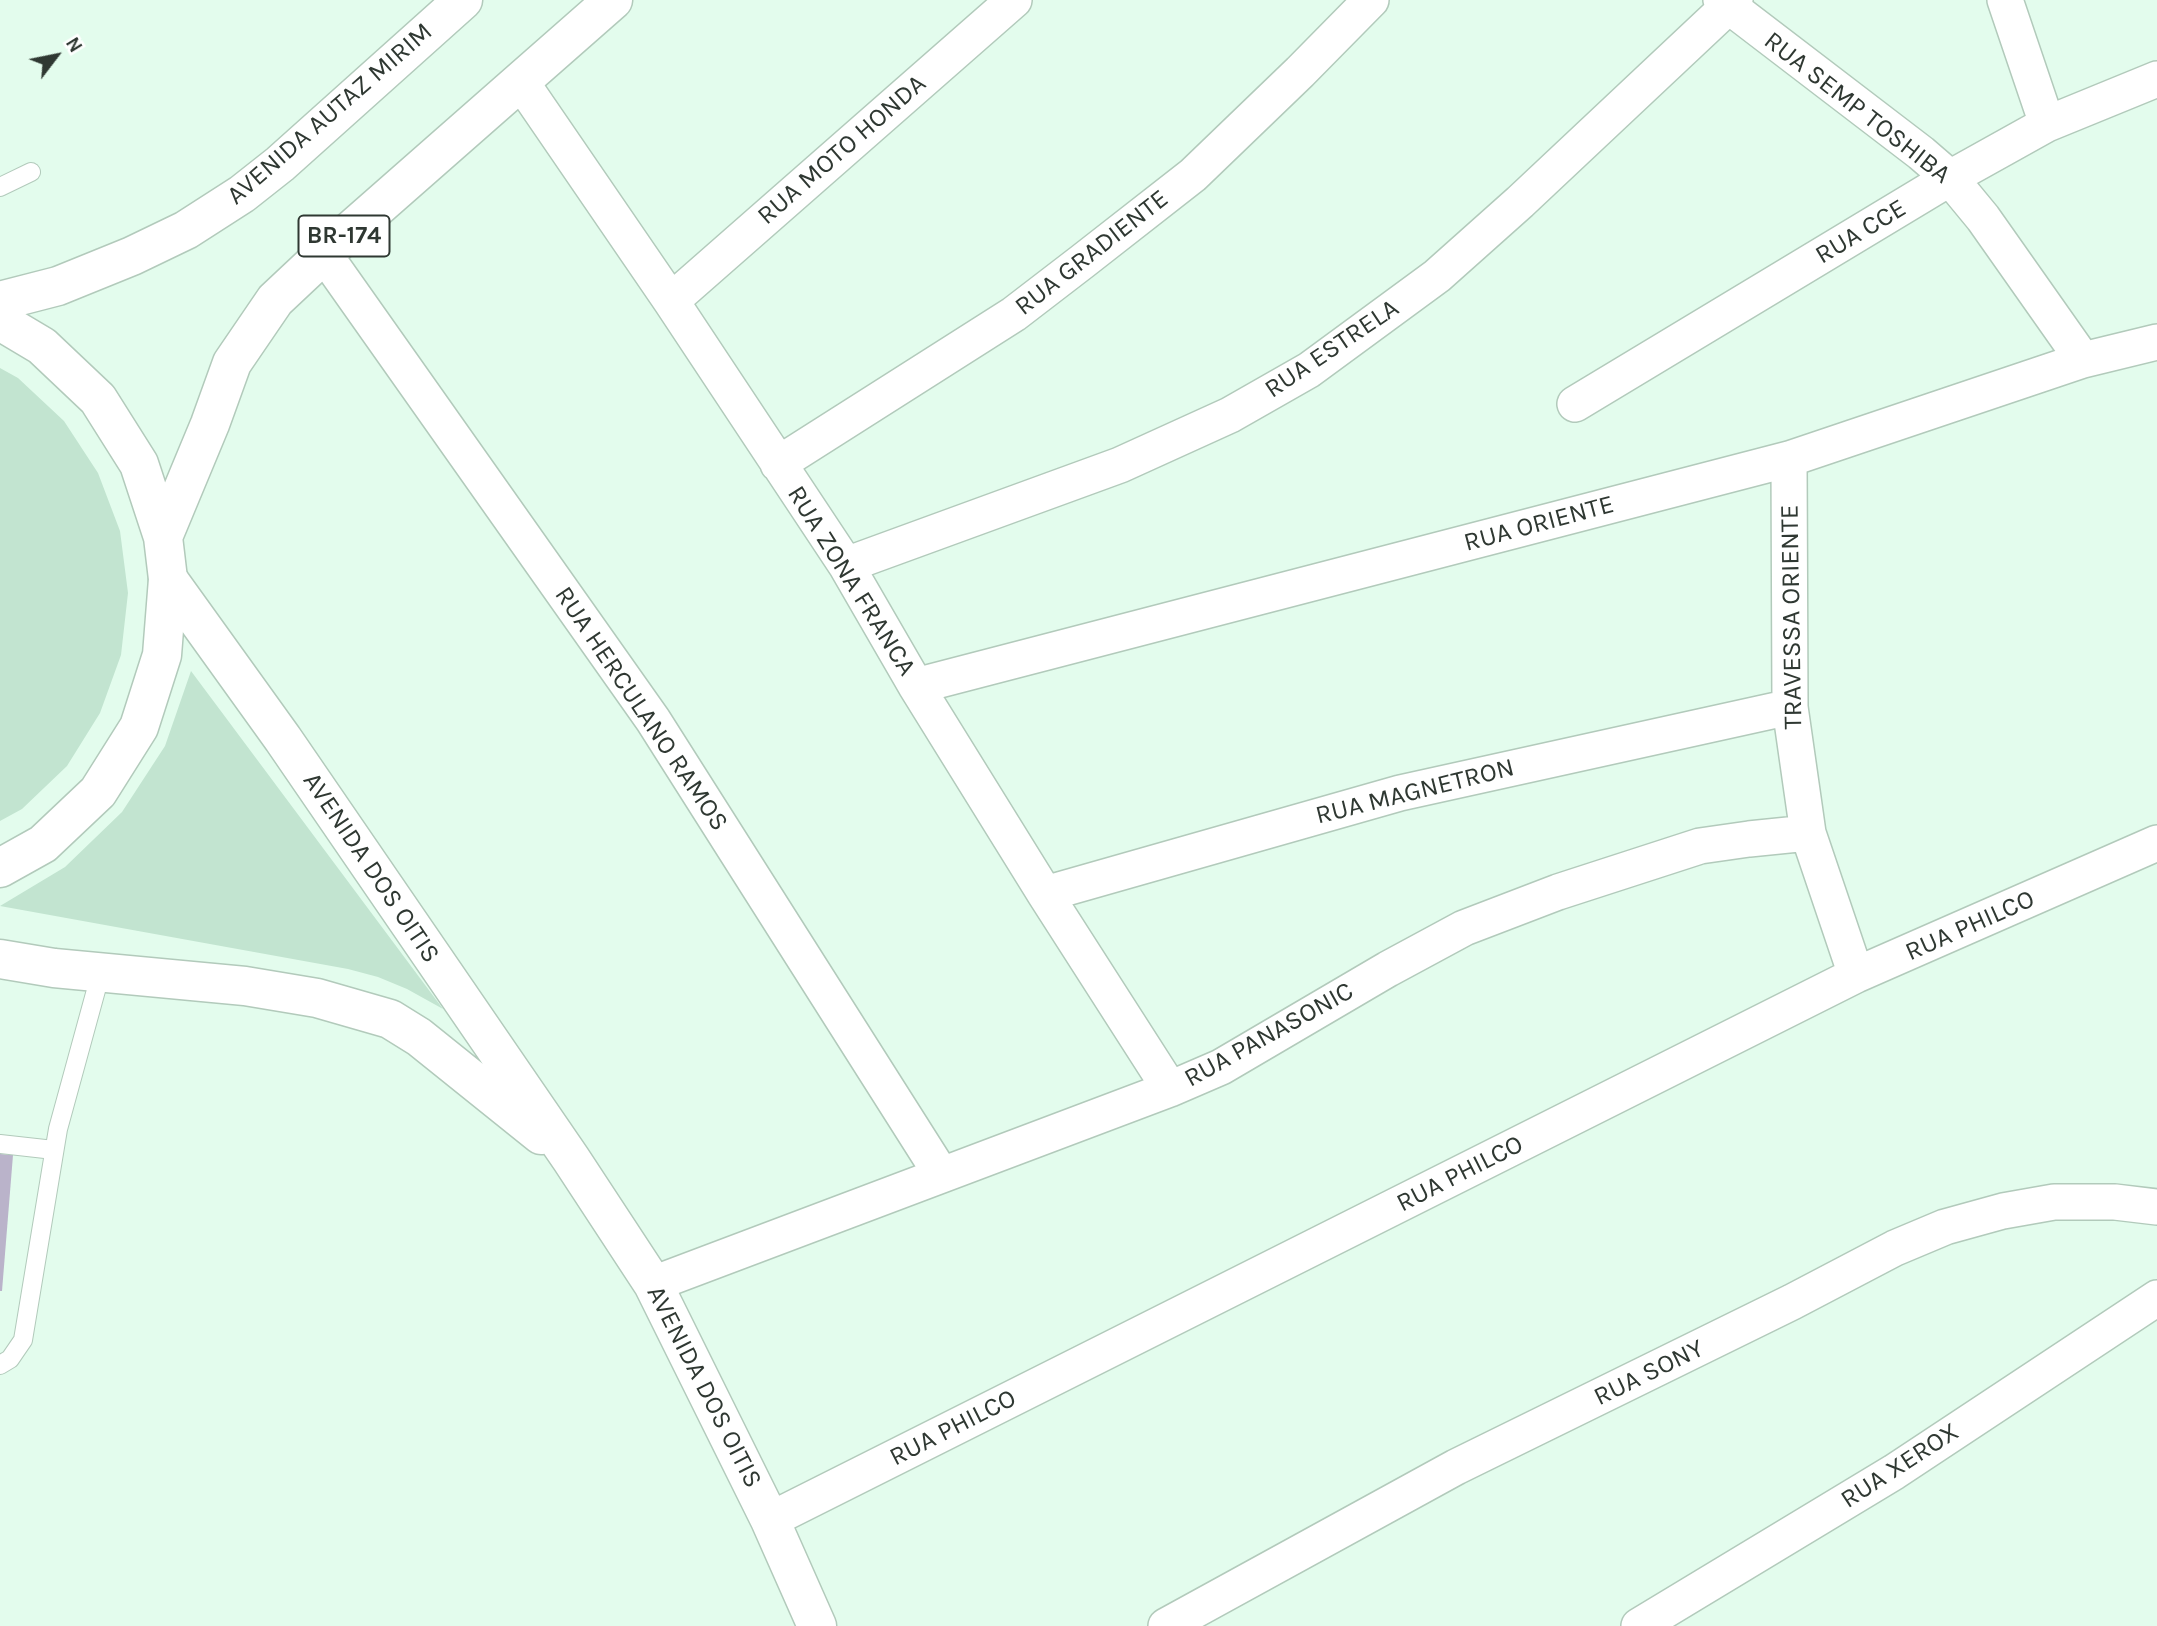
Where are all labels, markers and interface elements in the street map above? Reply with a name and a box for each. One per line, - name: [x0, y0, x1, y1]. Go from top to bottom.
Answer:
- street label: AVENIDA AUTAZ MIRIM: [221, 16, 439, 212]
- north arrow: [21, 21, 91, 91]
- street label: RUA SEMP TOSHIBA: [1757, 25, 1957, 191]
- text: N: [61, 33, 87, 56]
- street label: RUA MOTO HONDA: [751, 68, 933, 232]
- street label: RUA GRADIENTE: [1009, 183, 1175, 323]
- street label: RUA CCE: [1810, 193, 1912, 271]
- road number: BR-174: [298, 216, 390, 256]
- street label: RUA ESTRELA: [1259, 293, 1405, 405]
- street label: RUA ZONA FRANCA: [780, 480, 922, 682]
- street label: RUA ORIENTE: [1461, 489, 1617, 559]
- street label: TRAVESSA ORIENTE: [1774, 504, 1810, 730]
- street label: RUA HERCULANO RAMOS: [548, 581, 734, 837]
- street label: RUA MAGNETRON: [1312, 752, 1518, 832]
- street label: AVENIDA DOS OITIS: [296, 767, 446, 969]
- street label: RUA PHILCO: [1901, 884, 2039, 968]
- street label: RUA PANASONIC: [1179, 976, 1359, 1094]
- street label: RUA PHILCO: [1391, 1129, 1529, 1219]
- street label: AVENIDA DOS OITIS: [640, 1281, 768, 1493]
- street label: RUA SONY: [1589, 1333, 1709, 1413]
- street label: RUA PHILCO: [884, 1383, 1022, 1473]
- street label: RUA XEROX: [1835, 1416, 1965, 1516]

